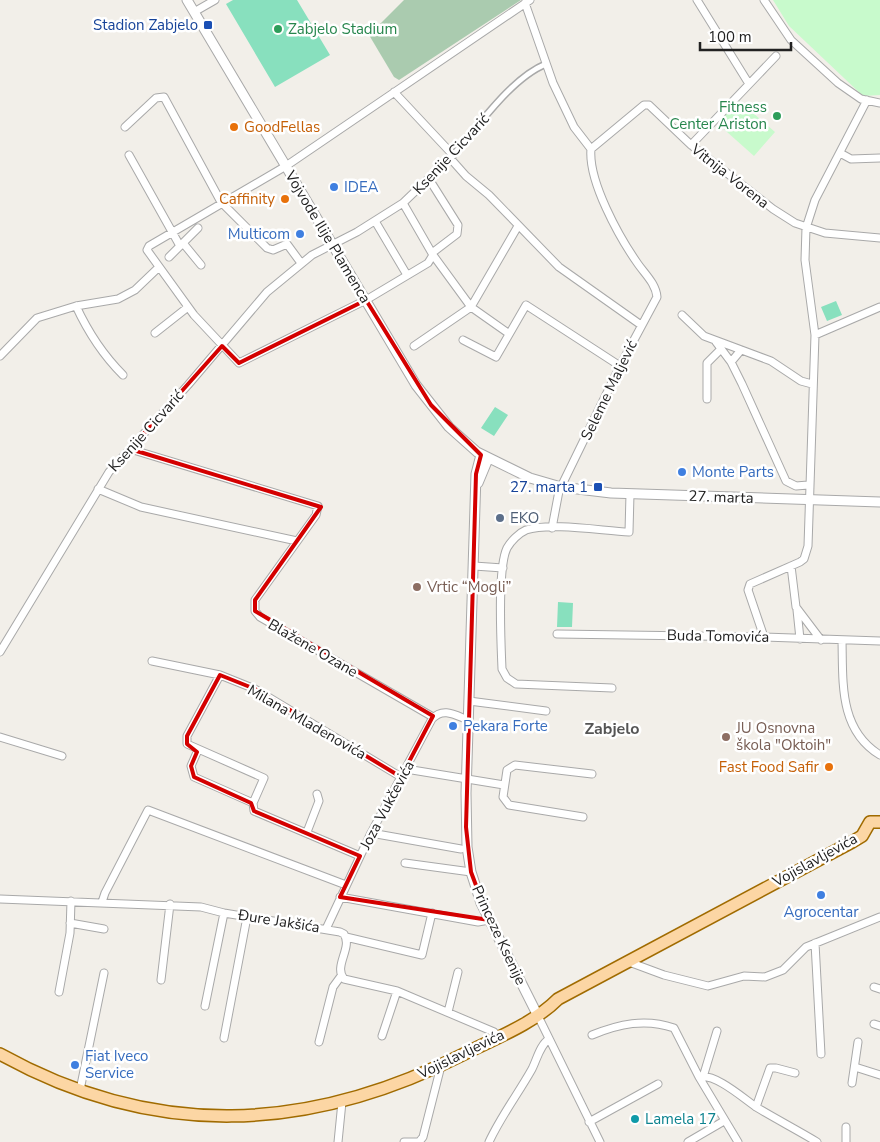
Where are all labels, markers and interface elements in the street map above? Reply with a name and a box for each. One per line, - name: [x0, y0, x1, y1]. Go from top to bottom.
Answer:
- place label: Stadion Zabjelo: [93, 15, 198, 35]
- marker: Stadion Zabjelo: [202, 19, 214, 31]
- place label: Zabjelo Stadium: [288, 19, 397, 39]
- scale bar: [700, 20, 791, 52]
- marker: Zabjelo Stadium: [272, 23, 284, 35]
- text: 100 m: [708, 27, 752, 47]
- place label: Fitness Center Ariston: [670, 97, 767, 134]
- street label: Ksenije Cicvarić: [408, 109, 494, 199]
- marker: Fitness Center Ariston: [771, 110, 783, 122]
- place label: GoodFellas: [244, 117, 320, 137]
- marker: GoodFellas: [228, 121, 240, 133]
- street label: Vitnija Vorena: [686, 139, 773, 213]
- street label: Vojvode Ilije Plamenca: [280, 166, 375, 307]
- place label: IDEA: [344, 177, 379, 197]
- marker: IDEA: [328, 181, 340, 193]
- place label: Caffinity: [219, 189, 275, 209]
- marker: Caffinity: [279, 193, 291, 205]
- place label: Multicom: [228, 224, 290, 244]
- marker: Multicom: [294, 228, 306, 240]
- street label: Seleme Maljević: [576, 337, 642, 443]
- street label: Ksenije Cicvarić: [104, 386, 188, 476]
- place label: Monte Parts: [692, 462, 774, 482]
- marker: Monte Parts: [676, 466, 688, 478]
- place label: 27. marta 1: [510, 477, 588, 497]
- marker: 27. marta 1: [592, 481, 604, 493]
- street label: 27. marta: [688, 486, 754, 508]
- place label: EKO: [510, 508, 539, 528]
- marker: EKO: [494, 512, 506, 524]
- place label: Vrtic “Mogli”: [426, 577, 511, 597]
- marker: Vrtic “Mogli”: [411, 581, 423, 593]
- street label: Blažene Ozane: [264, 614, 362, 682]
- street label: Buda Tomovića: [667, 625, 769, 647]
- street label: Milana Mladenovića: [244, 680, 370, 764]
- place label: Pekara Forte: [463, 716, 548, 736]
- district label: Zabjelo: [585, 718, 639, 740]
- place label: JU Osnovna škola "Oktoih": [735, 718, 831, 755]
- marker: Pekara Forte: [447, 720, 459, 732]
- marker: JU Osnovna škola "Oktoih": [720, 731, 732, 743]
- street label: Joza Vukčevića: [355, 757, 419, 854]
- place label: Fast Food Safir: [719, 757, 820, 777]
- marker: Fast Food Safir: [823, 761, 835, 773]
- street label: Vojislavljevića: [768, 828, 861, 892]
- street label: Princeze Ksenije: [467, 882, 531, 988]
- marker: Agrocentar: [815, 889, 827, 901]
- place label: Agrocentar: [783, 902, 859, 922]
- street label: Đure Jakšića: [236, 905, 321, 937]
- street label: Vojislavljevića: [413, 1024, 508, 1084]
- place label: Fiat Iveco Service: [85, 1046, 148, 1083]
- marker: Fiat Iveco Service: [69, 1059, 81, 1071]
- place label: Lamela 17: [645, 1109, 716, 1129]
- marker: Lamela 17: [629, 1113, 641, 1125]

